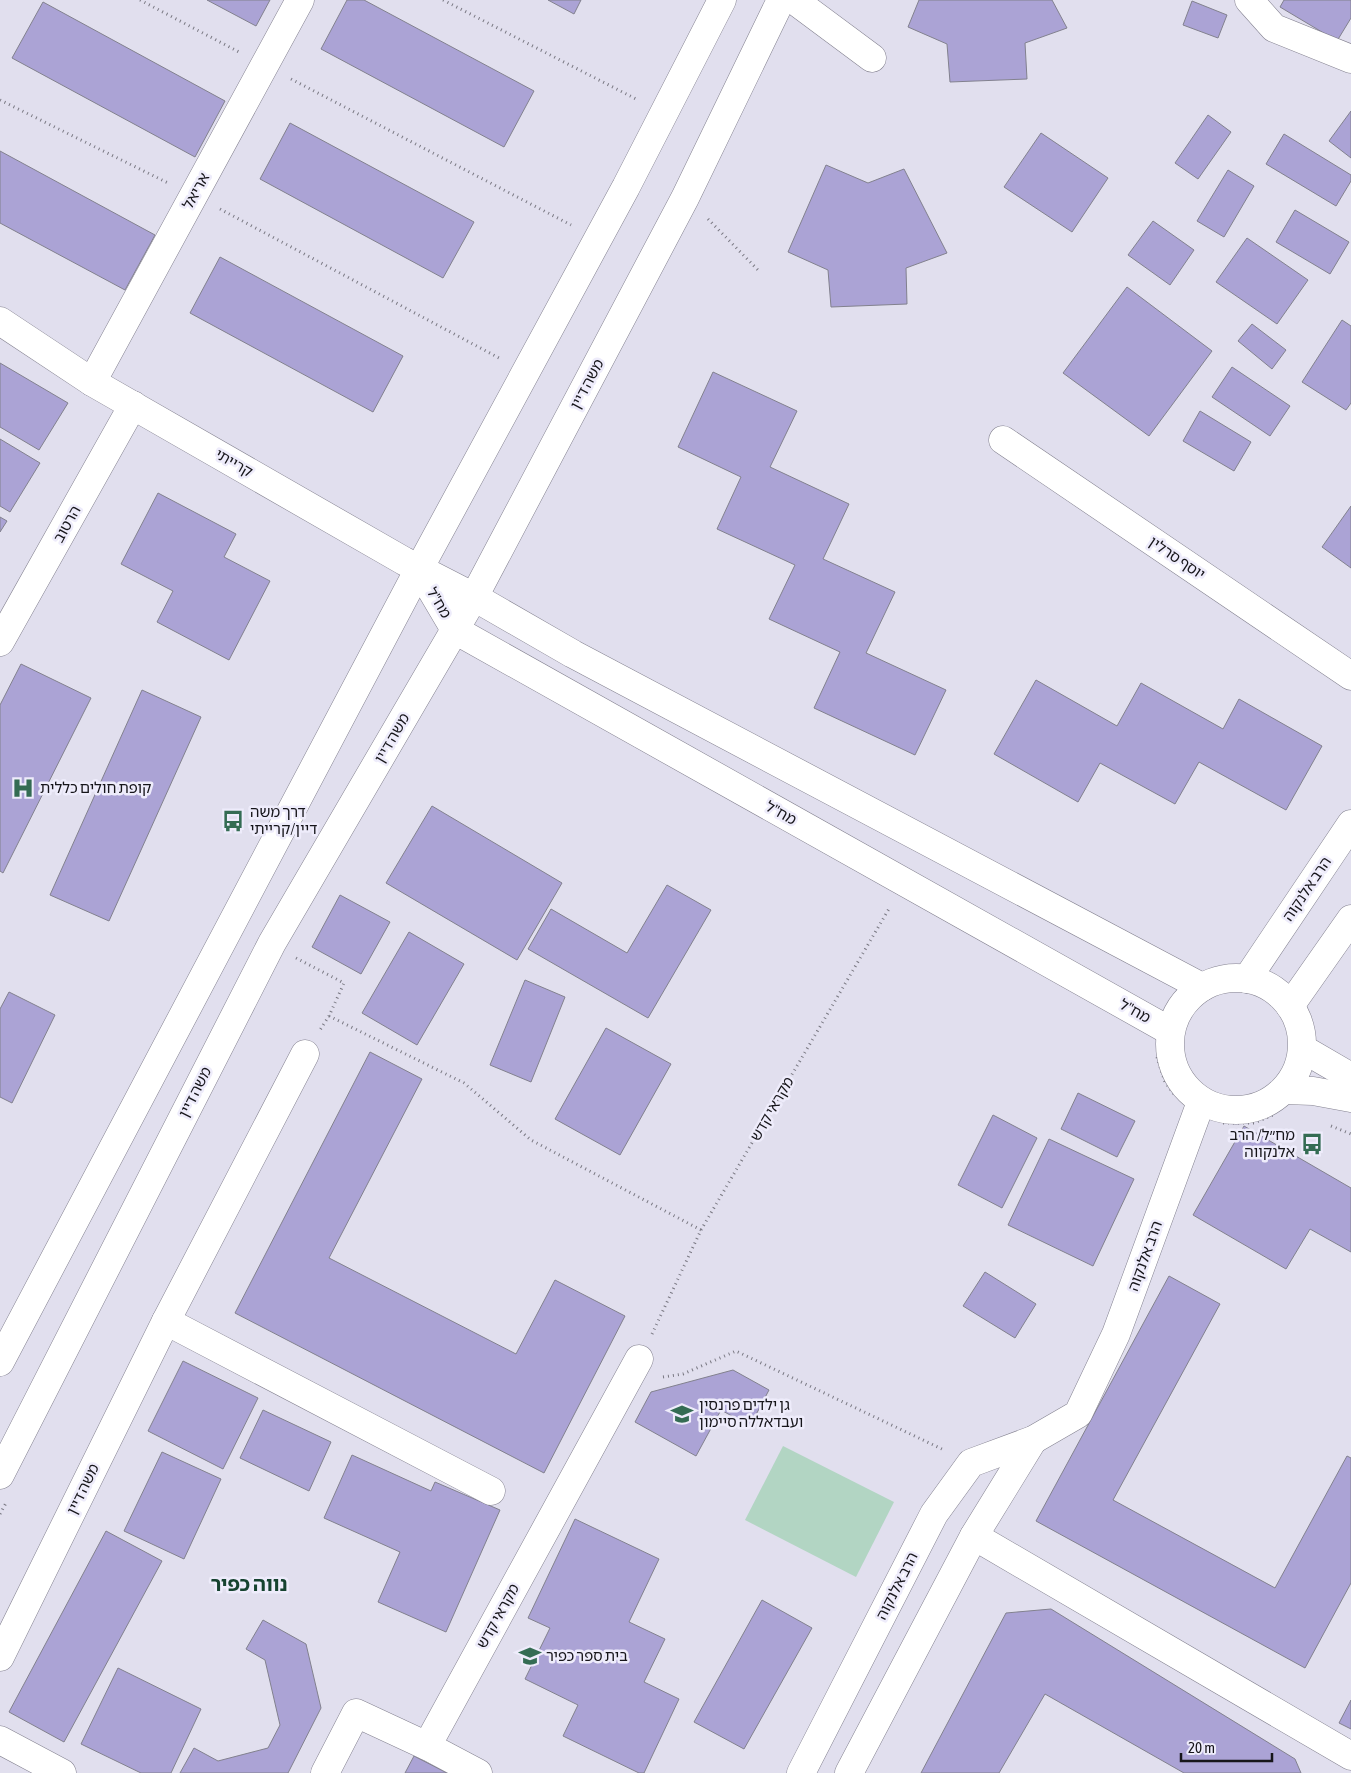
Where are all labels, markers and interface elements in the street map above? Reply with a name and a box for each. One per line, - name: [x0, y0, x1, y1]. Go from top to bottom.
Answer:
- street label: אריאל: [179, 170, 212, 212]
- street label: משה דיין: [566, 356, 607, 412]
- street label: קרייתי: [213, 445, 256, 480]
- street label: הרטוב: [50, 502, 84, 545]
- street label: יוסף סרלין: [1146, 533, 1209, 582]
- street label: מח"ל: [424, 584, 455, 621]
- street label: משה דיין: [371, 710, 413, 765]
- hospital icon: קופת חולים כללית: [10, 775, 36, 801]
- place label: קופת חולים כללית: [40, 779, 151, 796]
- street label: מח"ל: [763, 797, 800, 828]
- place label: דרך משה דיין/קרייתי: [250, 803, 317, 837]
- bus stop icon: דרך משה דיין/קרייתי: [220, 808, 246, 834]
- street label: הרב אלנקוה: [1279, 853, 1334, 924]
- street label: מח"ל: [1117, 995, 1154, 1026]
- street label: משה דיין: [175, 1064, 214, 1120]
- street label: מקראי קדש: [746, 1074, 797, 1144]
- place label: מח״ל/ הרב אלנקווה: [1230, 1126, 1295, 1160]
- bus stop icon: מח״ל/ הרב אלנקווה: [1299, 1131, 1325, 1157]
- street label: הרב אלנקוה: [1124, 1218, 1165, 1293]
- place label: גן ילדים פרנסין ועבדאללה סיימון: [699, 1396, 803, 1430]
- school or university icon: גן ילדים פרנסין ועבדאללה סיימון: [669, 1401, 695, 1427]
- street label: משה דיין: [63, 1461, 102, 1517]
- street label: הרב אלנקוה: [872, 1549, 921, 1622]
- district label: נווה כפיר: [210, 1572, 288, 1595]
- street label: מקראי קדש: [473, 1580, 522, 1651]
- school or university icon: בית ספר כפיר: [517, 1643, 543, 1669]
- place label: בית ספר כפיר: [546, 1647, 628, 1664]
- scale bar: [1181, 1730, 1272, 1762]
- text: 20 m: [1188, 1739, 1215, 1756]

